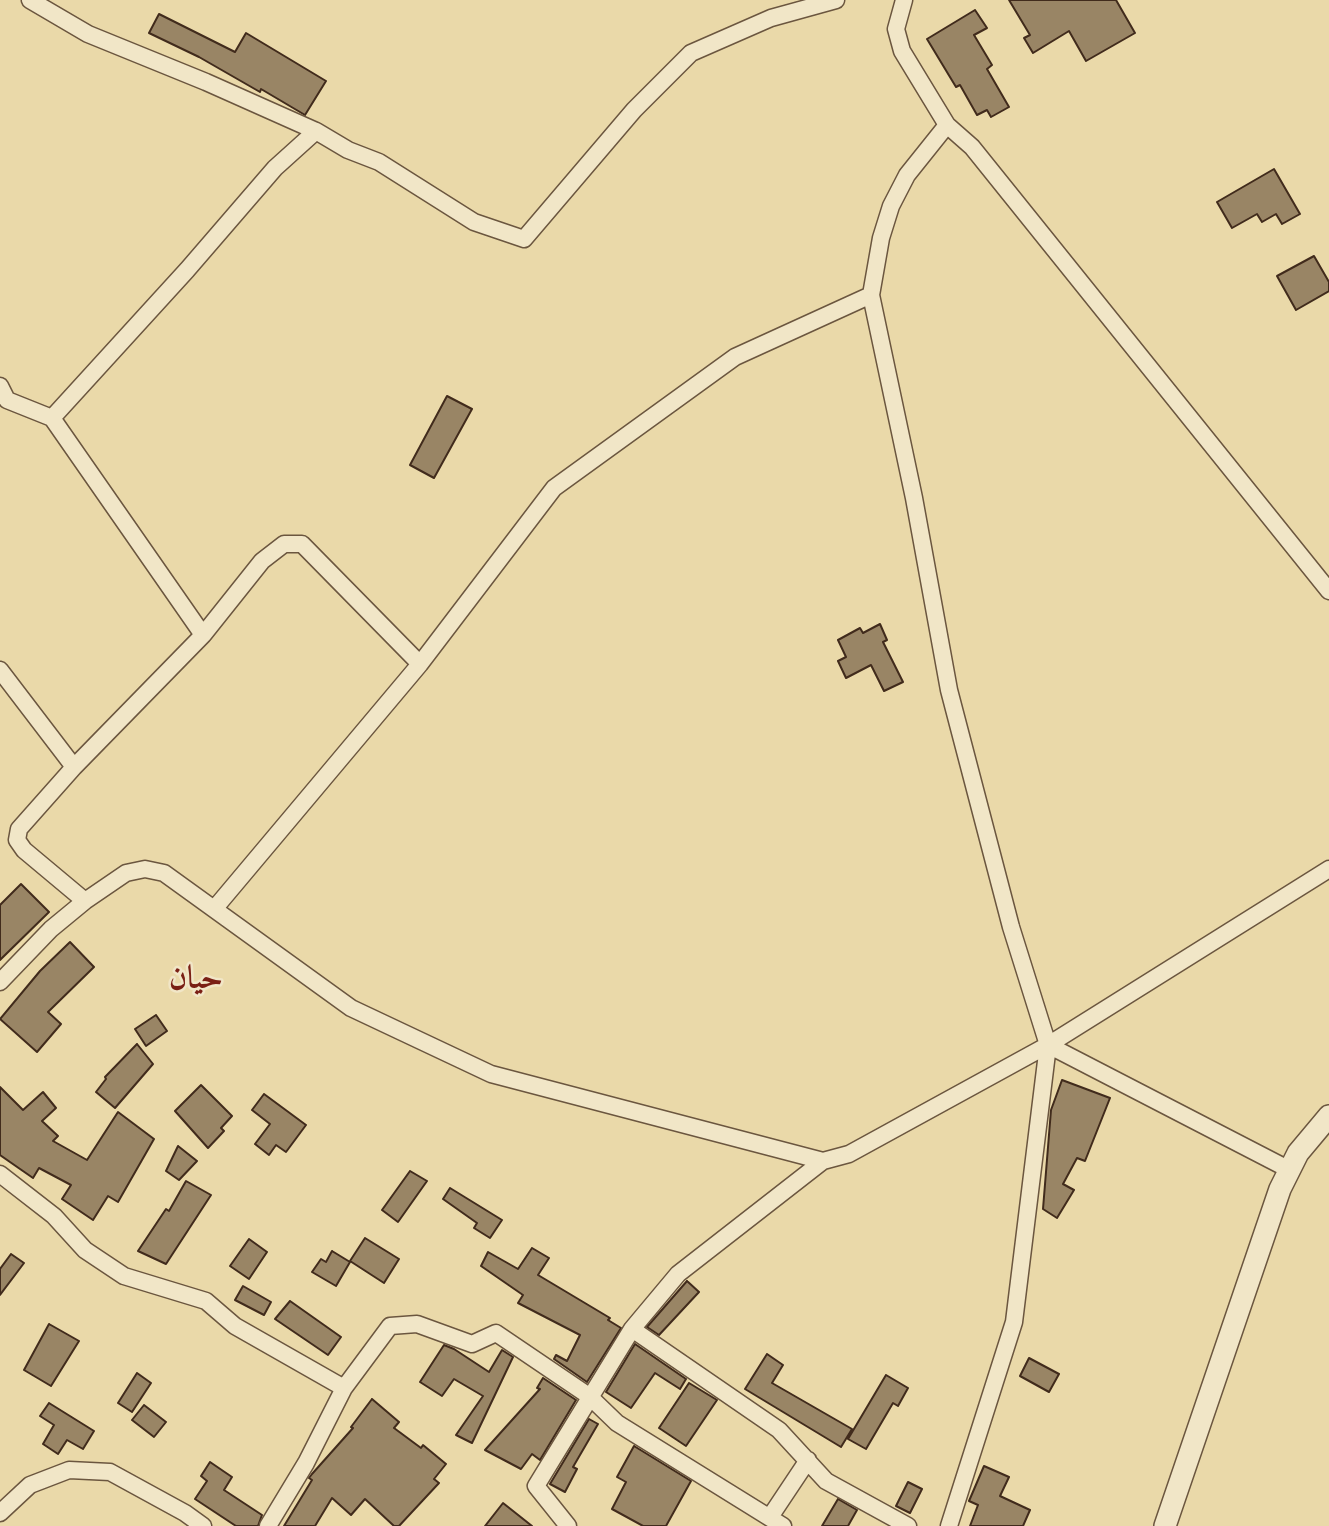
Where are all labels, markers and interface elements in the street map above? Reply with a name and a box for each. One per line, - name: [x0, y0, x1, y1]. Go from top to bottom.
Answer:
- district label: حيان: [169, 960, 223, 998]

